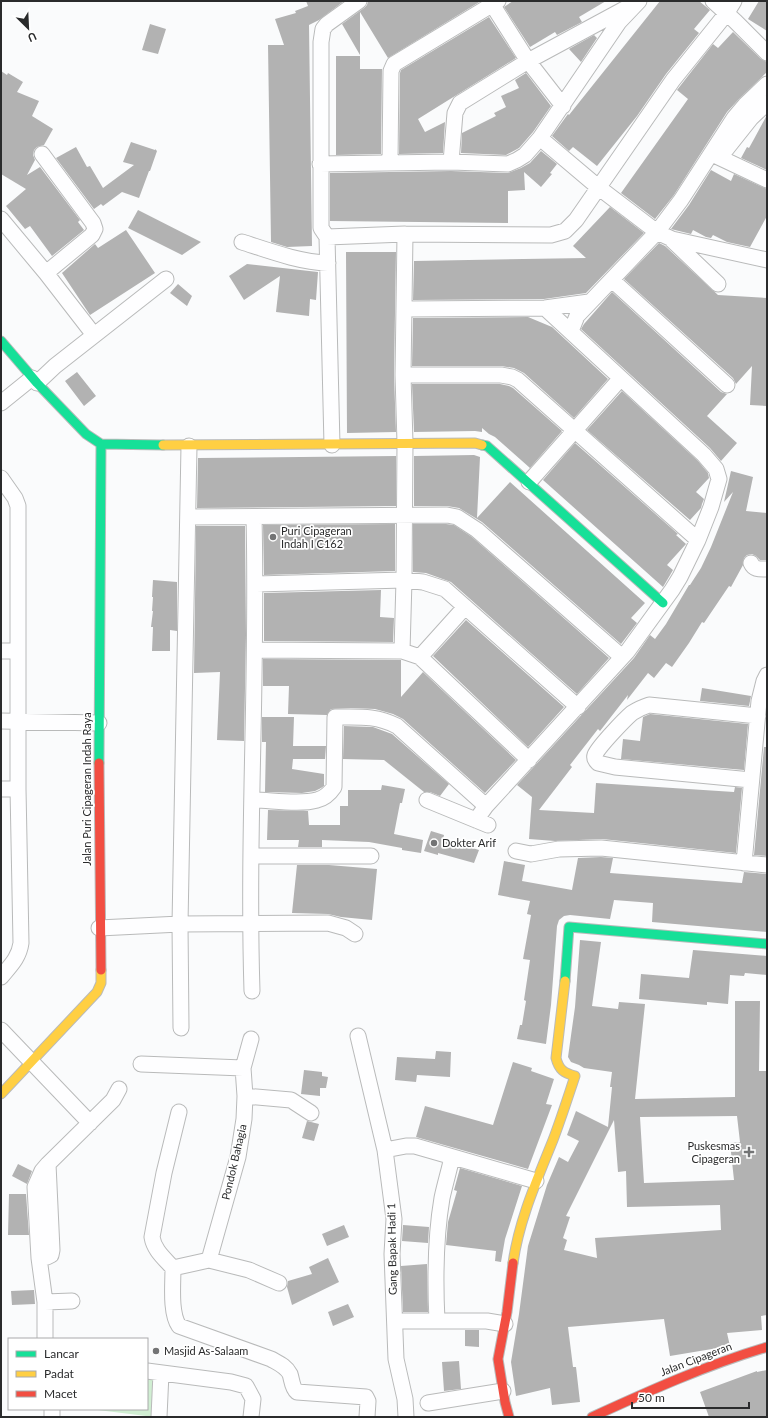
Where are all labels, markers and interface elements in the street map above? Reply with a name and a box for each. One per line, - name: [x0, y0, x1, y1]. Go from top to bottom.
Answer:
- north arrow: [8, 8, 48, 48]
- text: U: [26, 30, 39, 45]
- place label: Puri Cipageran Indah I C162: [281, 524, 352, 550]
- marker: Puri Cipageran Indah I C162: [268, 532, 278, 542]
- street label: Jalan Puri Cipageran Indah Raya: [80, 712, 93, 866]
- place label: Dokter Arif: [442, 836, 496, 849]
- marker: Dokter Arif: [429, 838, 439, 848]
- street label: Pondok Bahagia: [218, 1123, 249, 1201]
- place label: Puskesmas Cipageran: [687, 1139, 740, 1165]
- marker: Puskesmas Cipageran: [743, 1146, 755, 1158]
- street label: Gang Bapak Hadi 1: [384, 1203, 399, 1295]
- legend: [8, 1338, 148, 1410]
- street label: Jalan Cipageran: [658, 1339, 733, 1378]
- place label: Masjid As-Salaam: [164, 1344, 248, 1357]
- text: Lancar: [44, 1346, 80, 1361]
- marker: Masjid As-Salaam: [151, 1346, 161, 1356]
- text: Padat: [44, 1366, 75, 1381]
- scale bar: [632, 1384, 749, 1410]
- text: Macet: [44, 1386, 78, 1401]
- text: 50 m: [638, 1390, 665, 1405]

